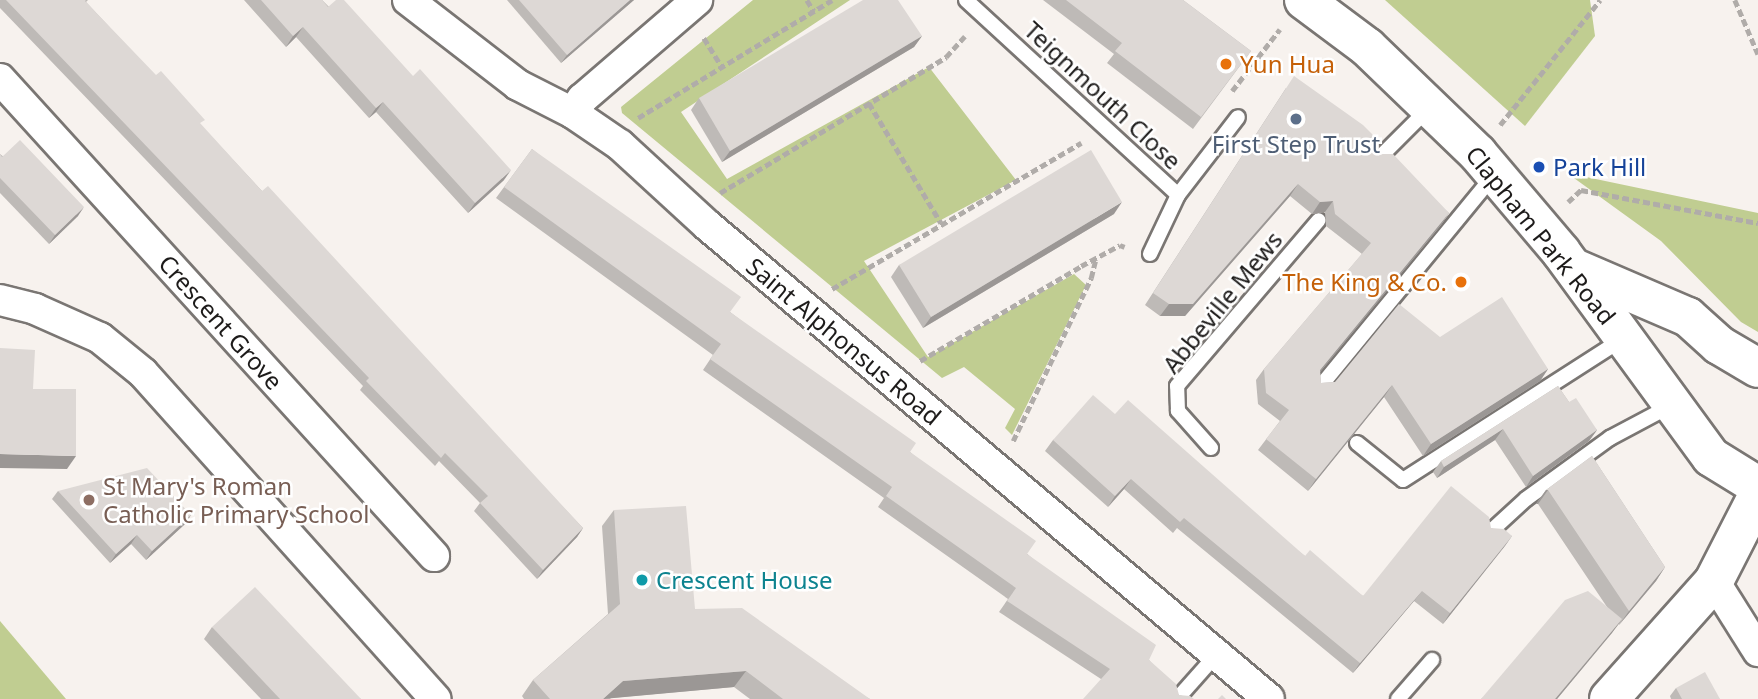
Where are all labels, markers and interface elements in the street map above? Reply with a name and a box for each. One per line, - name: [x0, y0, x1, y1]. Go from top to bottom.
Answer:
- street label: Teignmouth Close: [1019, 15, 1187, 175]
- place label: Yun Hua: [1240, 50, 1335, 78]
- marker: Yun Hua: [1218, 56, 1234, 72]
- marker: First Step Trust: [1288, 111, 1304, 127]
- place label: First Step Trust: [1212, 130, 1380, 158]
- street label: Clapham Park Road: [1460, 140, 1622, 330]
- place label: Park Hill: [1553, 153, 1646, 181]
- marker: Park Hill: [1531, 159, 1547, 175]
- street label: Abbeville Mews: [1156, 225, 1288, 379]
- street label: Crescent Grove: [153, 249, 289, 395]
- street label: Saint Alphonsus Road: [741, 251, 947, 431]
- place label: The King & Co.: [1282, 268, 1447, 296]
- marker: The King & Co.: [1453, 274, 1469, 290]
- place label: St Mary's Roman Catholic Primary School: [103, 472, 369, 528]
- marker: St Mary's Roman Catholic Primary School: [81, 492, 97, 508]
- place label: Crescent House: [656, 566, 833, 594]
- marker: Crescent House: [634, 572, 650, 588]

